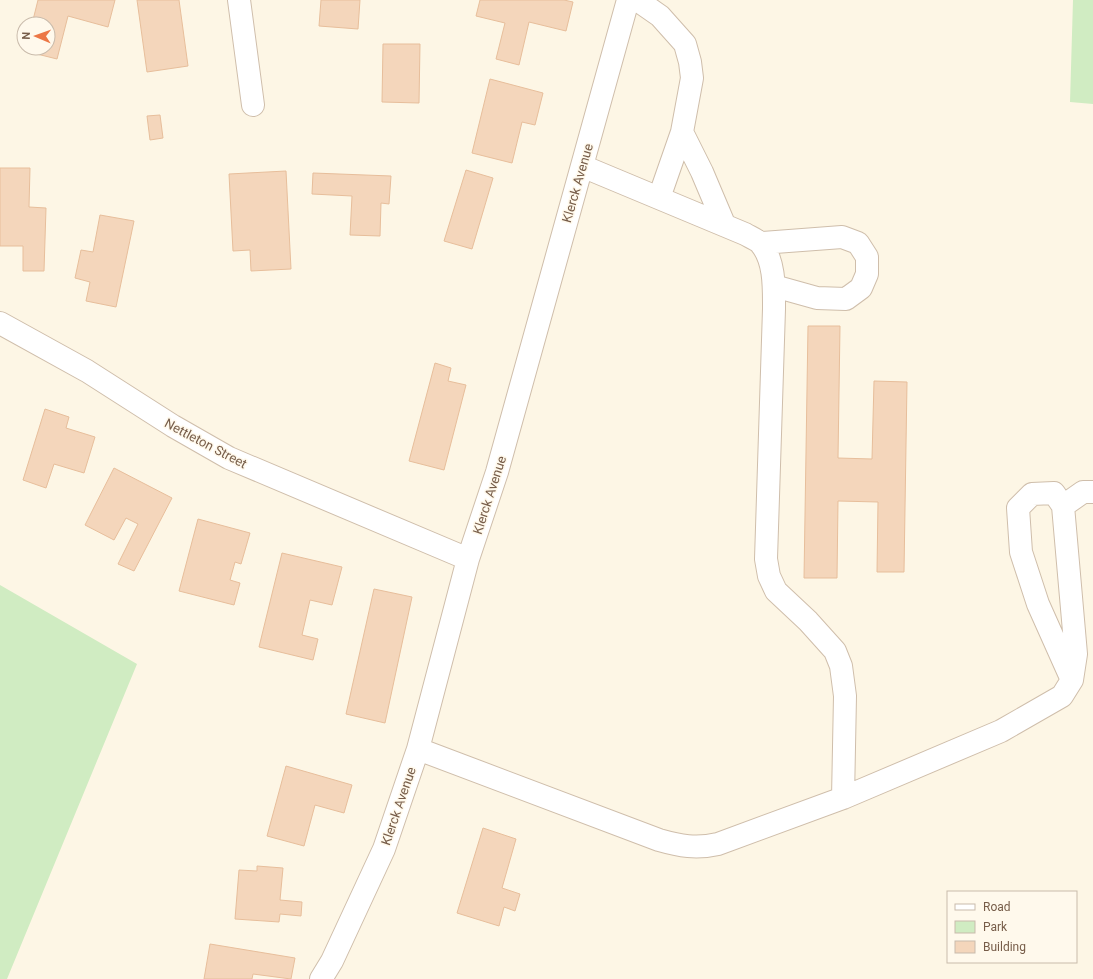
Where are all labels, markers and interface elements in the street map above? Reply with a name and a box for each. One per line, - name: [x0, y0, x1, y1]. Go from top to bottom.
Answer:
- north arrow: [16, 16, 56, 56]
- text: N: [20, 31, 33, 40]
- street label: Klerck Avenue: [559, 142, 596, 224]
- street label: Nettleton Street: [162, 415, 249, 471]
- street label: Klerck Avenue: [470, 454, 509, 536]
- street label: Klerck Avenue: [378, 765, 419, 847]
- legend: [947, 891, 1077, 963]
- text: Road: [983, 900, 1011, 914]
- text: Park: [983, 920, 1008, 934]
- text: Building: [983, 940, 1026, 954]

